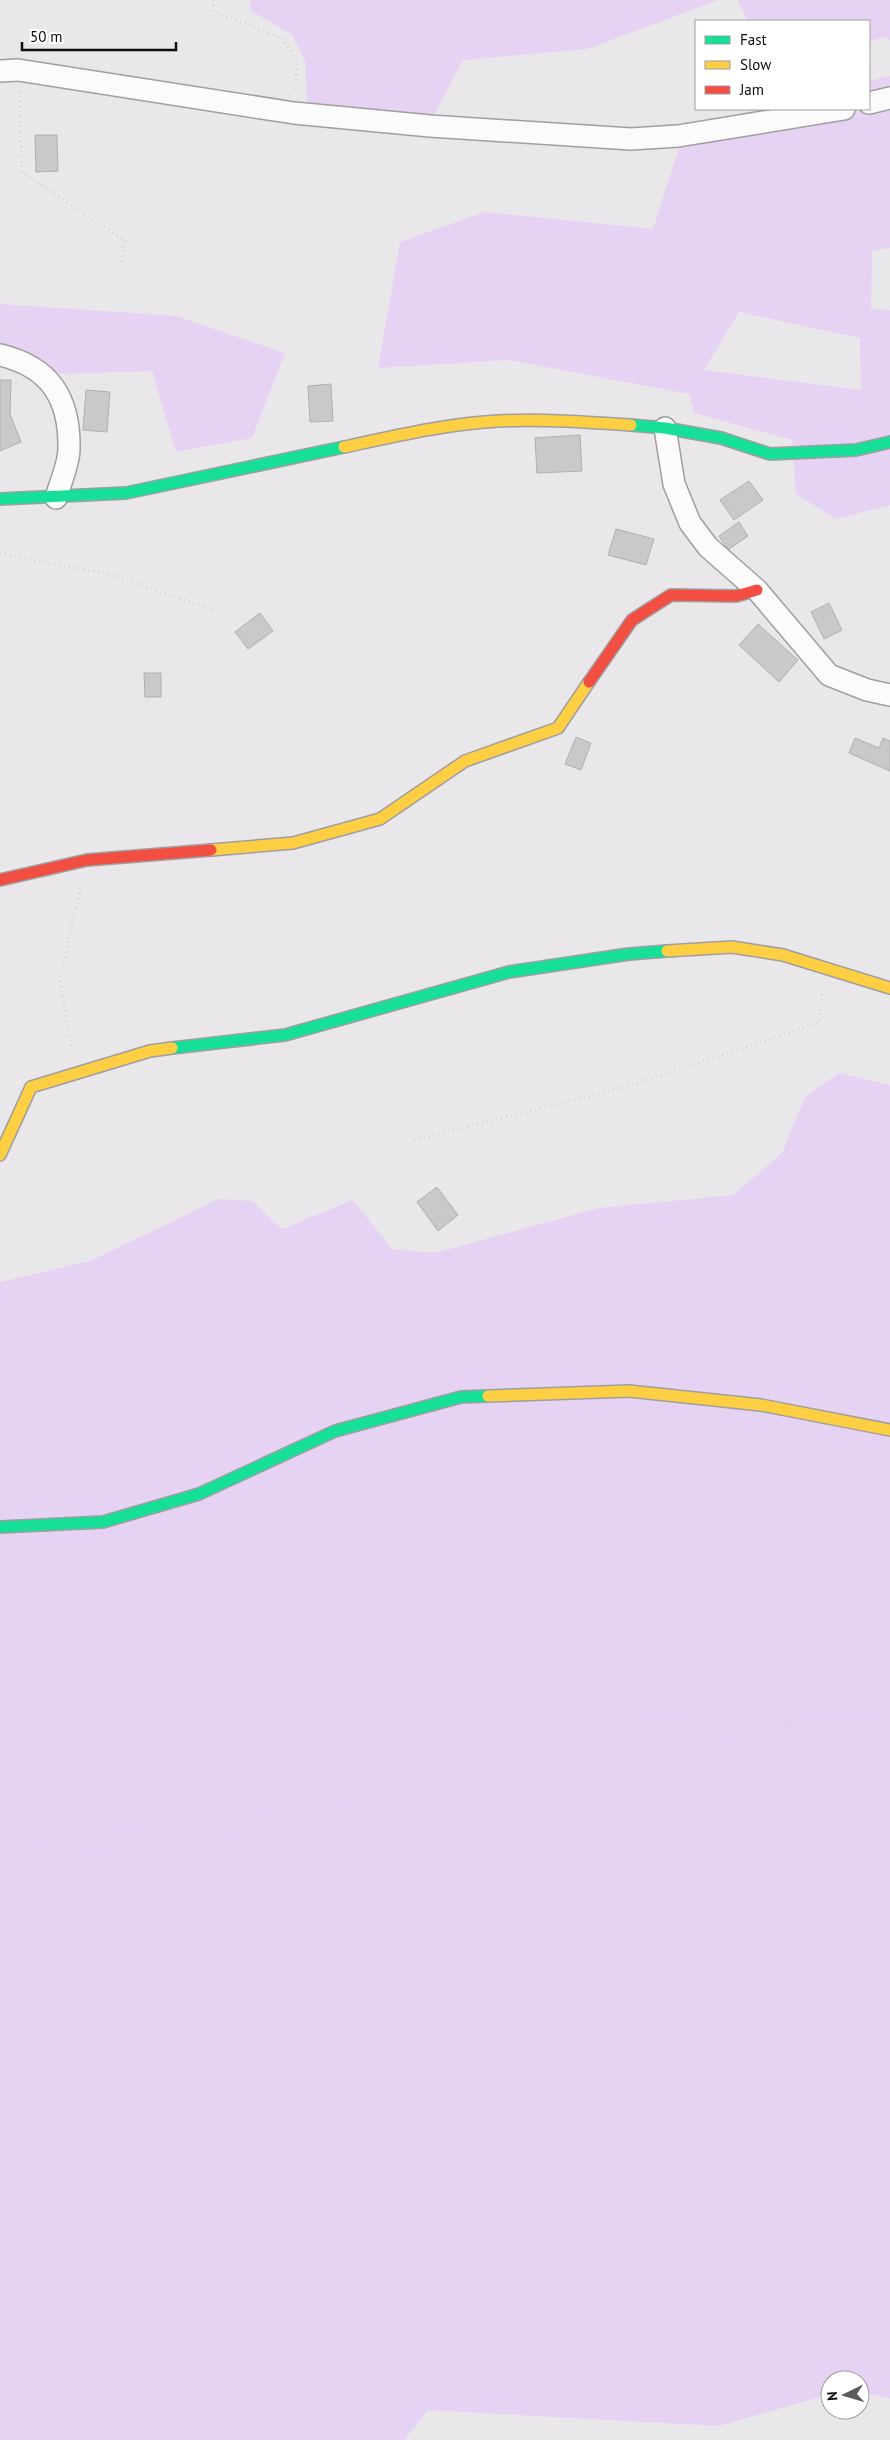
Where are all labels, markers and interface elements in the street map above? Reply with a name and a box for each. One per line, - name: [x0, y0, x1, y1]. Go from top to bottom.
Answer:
- scale bar: [22, 20, 176, 52]
- legend: [695, 20, 870, 110]
- text: 50 m: [30, 27, 63, 46]
- text: Fast: [740, 30, 767, 49]
- text: Slow: [740, 55, 771, 74]
- text: Jam: [739, 80, 764, 99]
- north arrow: [820, 2370, 870, 2420]
- text: N: [823, 2391, 841, 2402]

